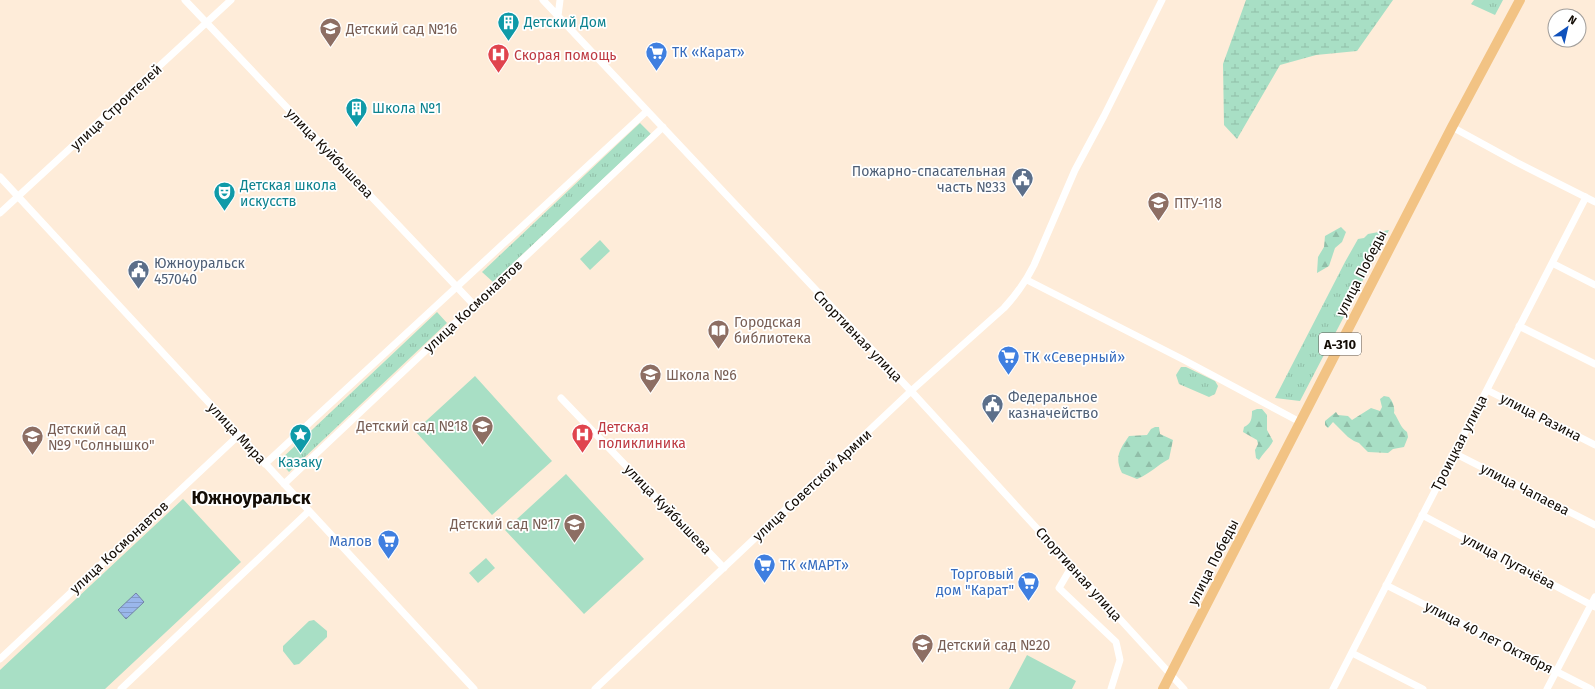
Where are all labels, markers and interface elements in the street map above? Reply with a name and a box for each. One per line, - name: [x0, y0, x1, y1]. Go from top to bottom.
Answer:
- north arrow: [1547, 8, 1587, 48]
- building icon: Детский Дом: [495, 9, 521, 42]
- text: N: [1566, 13, 1579, 28]
- place label: Детский Дом: [523, 14, 606, 31]
- school or university icon: Детский сад №16: [318, 16, 344, 49]
- place label: Детский сад №16: [345, 21, 457, 38]
- supermarket icon: ТК «Карат»: [644, 39, 670, 72]
- hospital icon: Скорая помощь: [486, 42, 512, 75]
- place label: ТК «Карат»: [672, 44, 745, 61]
- place label: Скорая помощь: [514, 47, 617, 64]
- street label: улица Строителей: [67, 61, 166, 154]
- building icon: Школа №1: [344, 95, 370, 128]
- place label: Школа №1: [372, 100, 441, 117]
- street label: улица Куйбышева: [282, 105, 377, 202]
- place label: Пожарно-спасательная часть №33: [852, 163, 1006, 196]
- public building icon: Пожарно-спасательная часть №33: [1009, 166, 1035, 199]
- place label: Детская школа искусств: [239, 177, 337, 210]
- theatre icon: Детская школа искусств: [211, 180, 237, 213]
- school or university icon: ПТУ-118: [1146, 190, 1172, 223]
- place label: ПТУ-118: [1174, 195, 1222, 212]
- street label: улица Победы: [1333, 227, 1390, 319]
- place label: Южноуральск 457040: [154, 255, 246, 288]
- street label: улица Космонавтов: [420, 256, 526, 356]
- public building icon: Южноуральск 457040: [125, 258, 151, 291]
- street label: Спортивная улица: [809, 287, 906, 386]
- place label: Городская библиотека: [734, 314, 811, 347]
- library icon: Городская библиотека: [706, 317, 732, 350]
- road number: А-310: [1319, 333, 1361, 355]
- supermarket icon: ТК «Северный»: [996, 344, 1022, 377]
- place label: ТК «Северный»: [1024, 349, 1125, 366]
- school or university icon: Школа №6: [638, 362, 664, 395]
- place label: Школа №6: [666, 367, 737, 384]
- place label: Федеральное казначейство: [1008, 389, 1098, 422]
- street label: улица Разина: [1497, 390, 1584, 445]
- public building icon: Федеральное казначейство: [979, 392, 1005, 425]
- street label: Троицкая улица: [1428, 392, 1491, 494]
- street label: улица Мира: [204, 399, 269, 468]
- school or university icon: Детский сад №18: [470, 413, 496, 446]
- place label: Детский сад №18: [356, 418, 468, 435]
- place label: Детская поликлиника: [597, 419, 686, 452]
- place label: Детский сад №9 "Солнышко": [47, 421, 155, 454]
- place icon: Казаку: [287, 421, 313, 454]
- hospital icon: Детская поликлиника: [570, 422, 596, 455]
- school or university icon: Детский сад №9 "Солнышко": [19, 424, 45, 457]
- street label: улица Советской Армии: [749, 426, 875, 545]
- place label: Казаку: [278, 454, 322, 471]
- street label: улица Чапаева: [1477, 460, 1572, 519]
- street label: улица Куйбышева: [620, 461, 715, 558]
- district label: Южноуральск: [191, 487, 311, 509]
- street label: улица Космонавтов: [66, 497, 172, 597]
- school or university icon: Детский сад №17: [562, 511, 588, 544]
- place label: Детский сад №17: [449, 516, 560, 533]
- street label: улица Победы: [1185, 516, 1242, 608]
- street label: Спортивная улица: [1032, 524, 1125, 625]
- supermarket icon: Малов: [375, 528, 401, 561]
- street label: улица Пугачёва: [1459, 530, 1558, 593]
- place label: Малов: [329, 533, 372, 550]
- supermarket icon: ТК «МАРТ»: [751, 552, 777, 585]
- place label: ТК «МАРТ»: [780, 557, 849, 574]
- place label: Торговый дом "Карат": [936, 566, 1014, 599]
- supermarket icon: Торговый дом "Карат": [1016, 569, 1042, 602]
- street label: улица 40 лет Октября: [1422, 598, 1556, 677]
- school or university icon: Детский сад №20: [910, 632, 936, 665]
- place label: Детский сад №20: [937, 637, 1051, 654]

